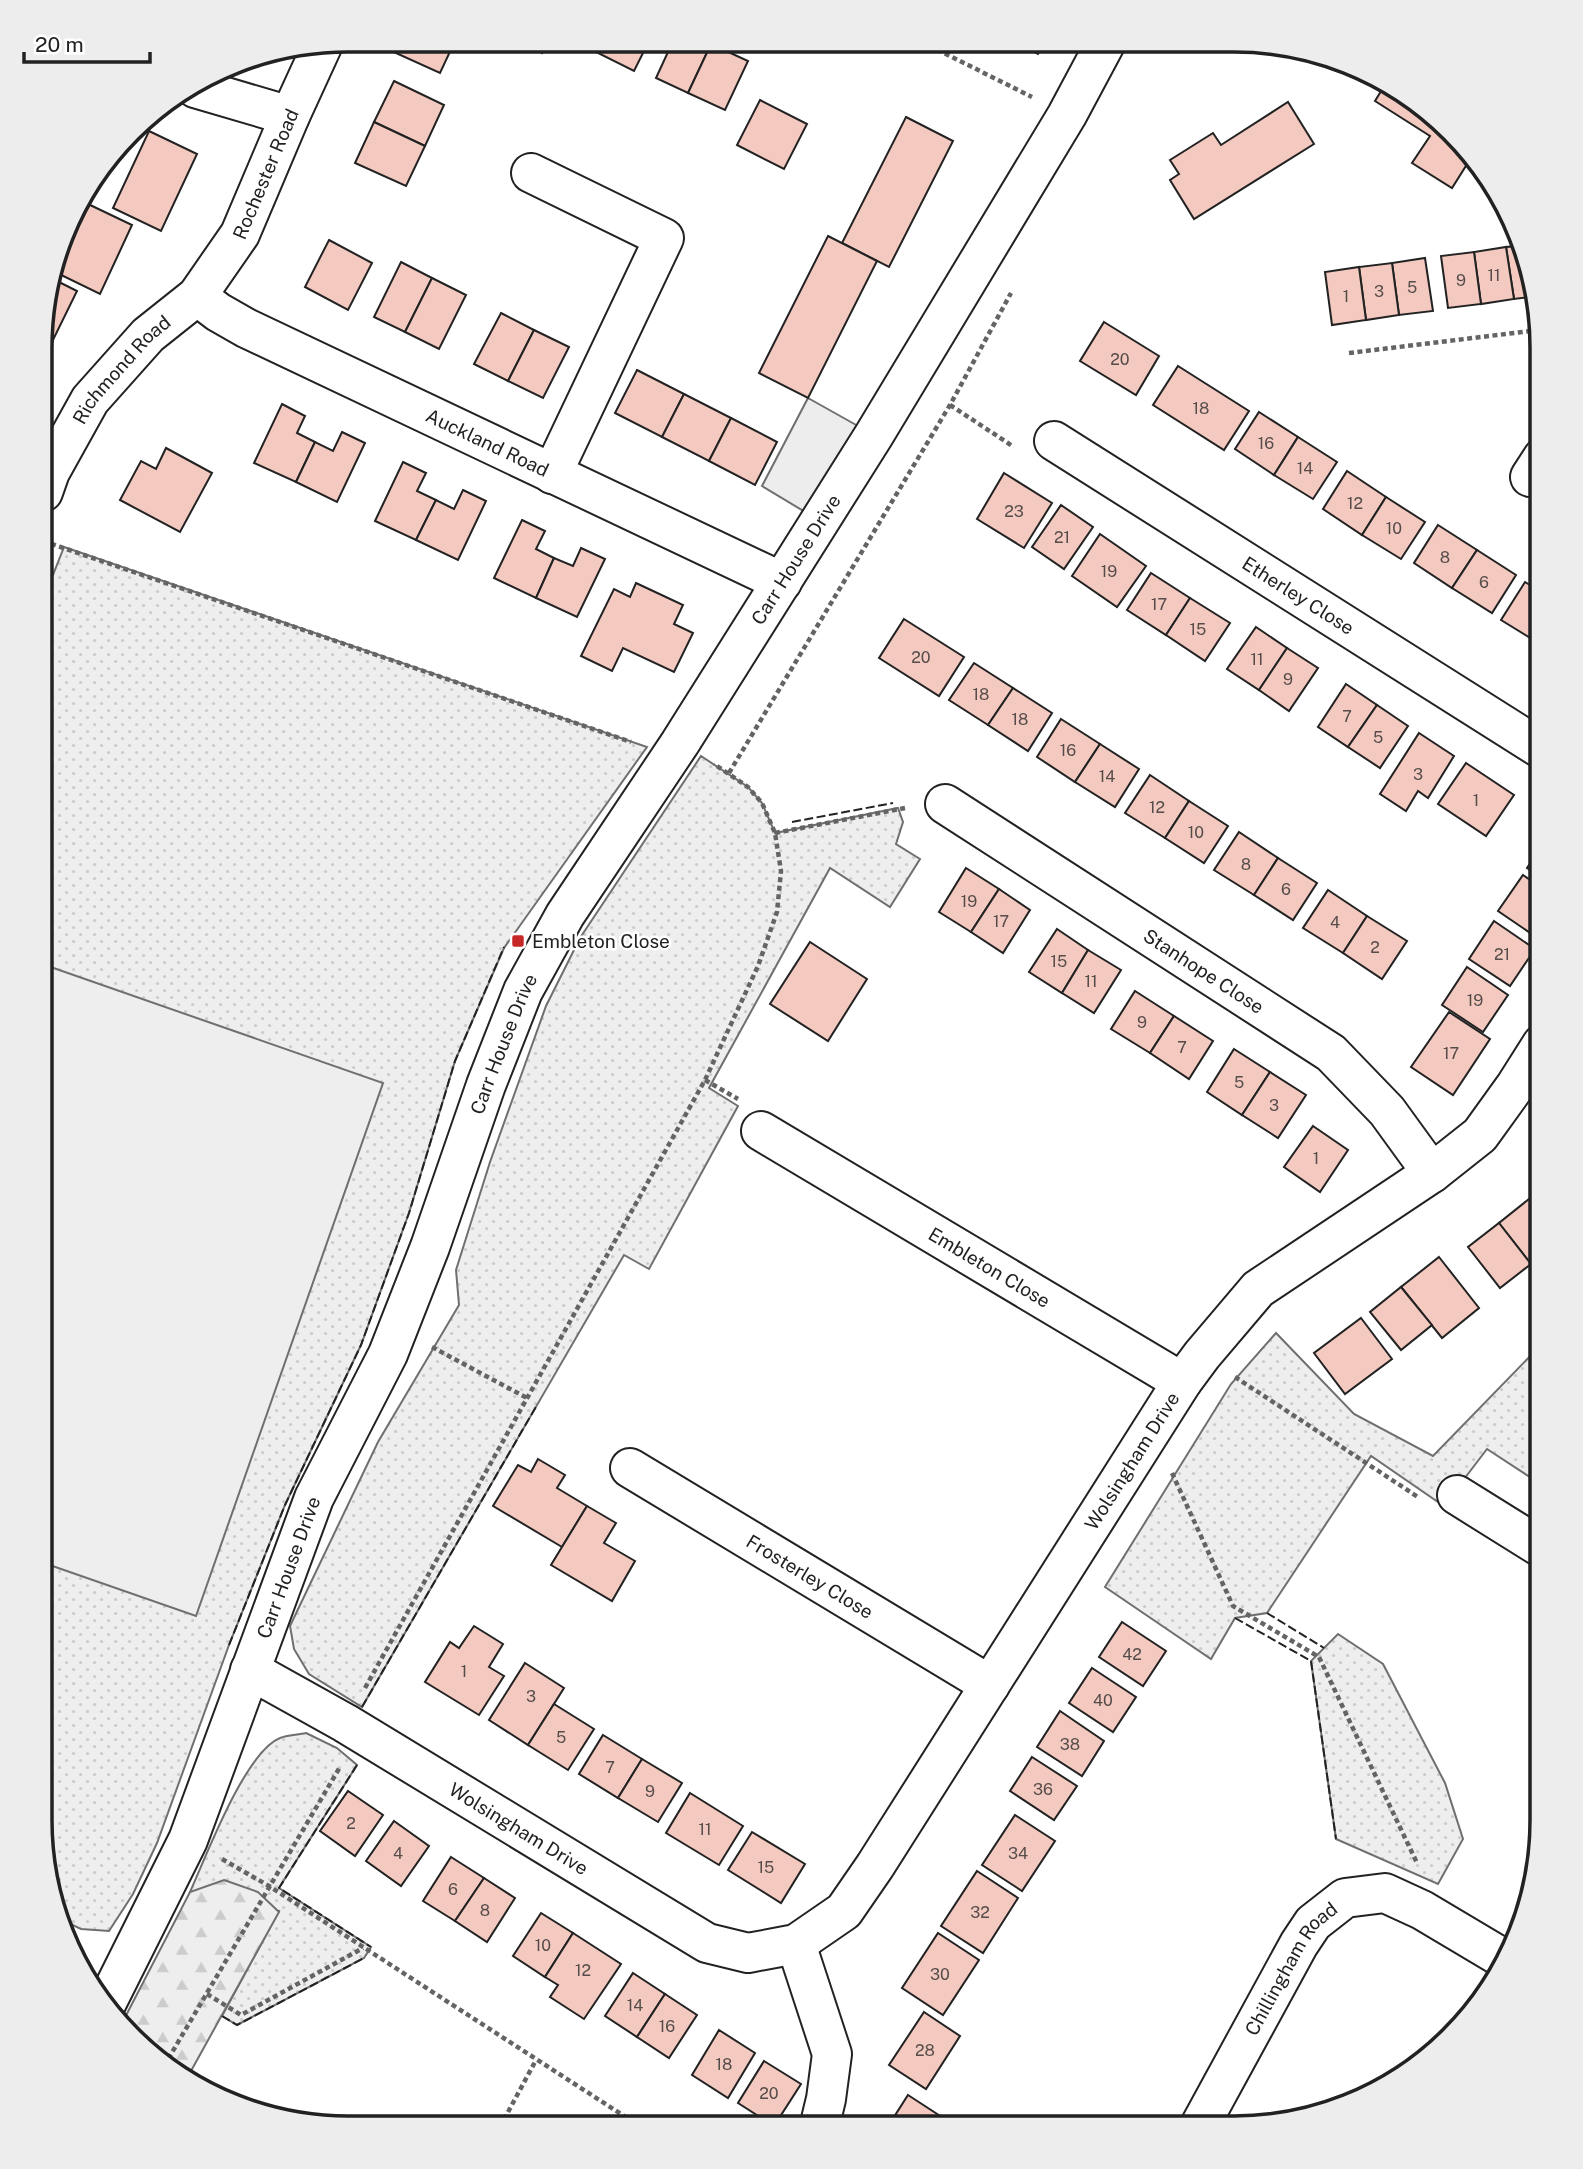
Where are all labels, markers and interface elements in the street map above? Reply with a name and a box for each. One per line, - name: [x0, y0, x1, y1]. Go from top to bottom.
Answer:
- scale bar: [24, 21, 150, 65]
- text: 20 m: [35, 32, 84, 57]
- street label: Rochester Road: [228, 105, 303, 242]
- house number: 11: [1487, 266, 1501, 285]
- house number: 9: [1456, 271, 1466, 290]
- house number: 5: [1407, 278, 1417, 297]
- house number: 3: [1374, 282, 1384, 301]
- house number: 1: [1343, 287, 1349, 306]
- street label: Richmond Road: [68, 311, 175, 428]
- house number: 20: [1110, 350, 1130, 369]
- house number: 18: [1193, 399, 1209, 418]
- street label: Auckland Road: [423, 404, 553, 481]
- house number: 16: [1258, 434, 1274, 453]
- house number: 14: [1297, 459, 1313, 478]
- street label: Carr House Drive: [746, 490, 845, 629]
- house number: 12: [1347, 494, 1363, 513]
- house number: 23: [1004, 502, 1024, 521]
- house number: 10: [1386, 519, 1402, 538]
- house number: 21: [1054, 528, 1070, 547]
- house number: 8: [1440, 548, 1450, 567]
- street label: Etherley Close: [1238, 552, 1358, 639]
- house number: 19: [1101, 562, 1117, 581]
- house number: 6: [1479, 573, 1489, 592]
- house number: 17: [1151, 595, 1167, 614]
- house number: 15: [1190, 620, 1206, 639]
- house number: 20: [911, 648, 931, 667]
- house number: 11: [1250, 650, 1264, 669]
- house number: 9: [1283, 670, 1293, 689]
- house number: 18: [973, 685, 989, 704]
- house number: 7: [1342, 707, 1352, 726]
- house number: 18: [1012, 710, 1028, 729]
- house number: 5: [1373, 728, 1383, 747]
- house number: 16: [1060, 741, 1076, 760]
- house number: 3: [1413, 765, 1423, 784]
- house number: 14: [1099, 767, 1115, 786]
- house number: 1: [1473, 791, 1479, 810]
- house number: 12: [1149, 798, 1165, 817]
- house number: 10: [1188, 823, 1204, 842]
- house number: 8: [1241, 855, 1251, 874]
- house number: 6: [1281, 880, 1291, 899]
- house number: 19: [961, 892, 977, 911]
- house number: 17: [993, 912, 1009, 931]
- house number: 4: [1330, 913, 1340, 932]
- street label: Stanhope Close: [1139, 924, 1268, 1018]
- place label: Embleton Close: [532, 930, 670, 952]
- marker: Embleton Close: [510, 933, 526, 949]
- house number: 2: [1370, 938, 1380, 957]
- house number: 21: [1494, 945, 1510, 964]
- house number: 15: [1051, 952, 1067, 971]
- street label: Carr House Drive: [466, 970, 542, 1117]
- house number: 11: [1084, 972, 1098, 991]
- house number: 19: [1467, 991, 1483, 1010]
- house number: 9: [1137, 1013, 1147, 1032]
- house number: 7: [1177, 1038, 1187, 1057]
- house number: 17: [1443, 1044, 1459, 1063]
- house number: 5: [1234, 1073, 1244, 1092]
- house number: 3: [1269, 1096, 1279, 1115]
- house number: 1: [1313, 1149, 1319, 1168]
- street label: Embleton Close: [925, 1222, 1054, 1312]
- street label: Wolsingham Drive: [1080, 1388, 1184, 1534]
- street label: Carr House Drive: [252, 1494, 325, 1641]
- street label: Frosterley Close: [742, 1530, 877, 1623]
- house number: 42: [1122, 1645, 1142, 1664]
- house number: 1: [461, 1662, 467, 1681]
- house number: 3: [526, 1687, 536, 1706]
- house number: 40: [1093, 1691, 1113, 1710]
- house number: 5: [556, 1728, 566, 1747]
- house number: 38: [1060, 1735, 1080, 1754]
- house number: 7: [605, 1758, 615, 1777]
- street label: Wolsingham Drive: [445, 1778, 592, 1879]
- house number: 36: [1033, 1780, 1053, 1799]
- house number: 9: [645, 1782, 655, 1801]
- house number: 2: [346, 1814, 356, 1833]
- house number: 11: [698, 1820, 712, 1839]
- house number: 4: [393, 1844, 403, 1863]
- house number: 34: [1008, 1844, 1028, 1863]
- house number: 15: [758, 1858, 774, 1877]
- house number: 6: [448, 1880, 458, 1899]
- street label: Chillingham Road: [1240, 1897, 1342, 2039]
- house number: 8: [480, 1901, 490, 1920]
- house number: 32: [970, 1903, 990, 1922]
- house number: 10: [535, 1936, 551, 1955]
- house number: 12: [575, 1961, 591, 1980]
- house number: 30: [930, 1965, 950, 1984]
- house number: 14: [627, 1996, 643, 2015]
- house number: 16: [659, 2017, 675, 2036]
- house number: 28: [915, 2041, 935, 2060]
- house number: 18: [716, 2055, 732, 2074]
- house number: 20: [759, 2084, 779, 2103]

